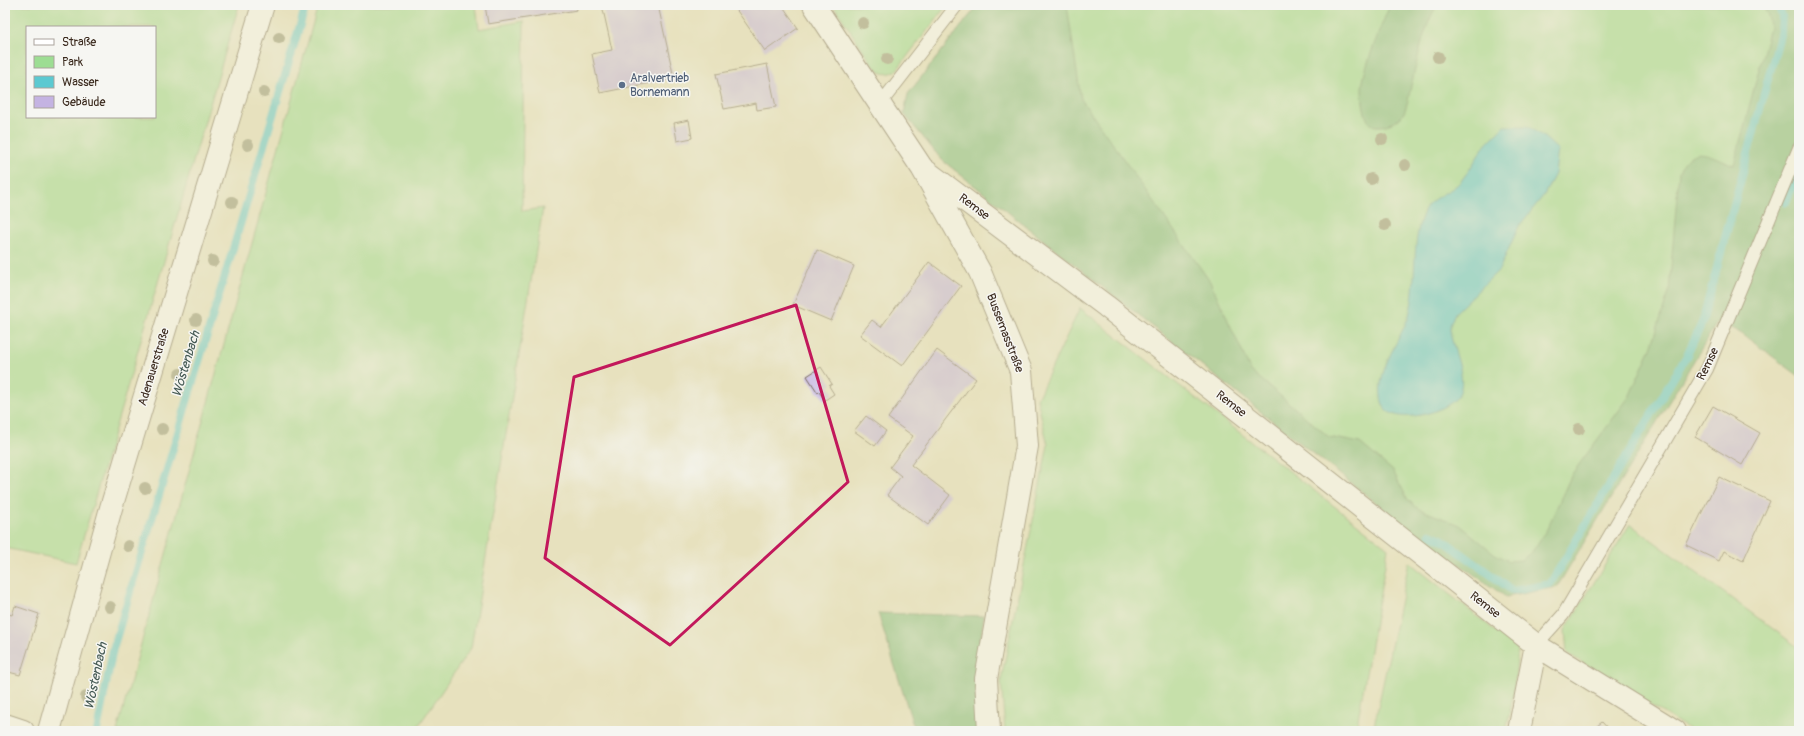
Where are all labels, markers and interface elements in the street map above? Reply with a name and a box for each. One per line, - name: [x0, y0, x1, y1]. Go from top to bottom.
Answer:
- legend: [26, 26, 156, 118]
- text: Straße: [62, 35, 96, 50]
- text: Park: [62, 55, 83, 70]
- place label: Aralvertrieb Bornemann: [630, 71, 690, 100]
- text: Wasser: [62, 75, 99, 90]
- marker: Aralvertrieb Bornemann: [617, 80, 627, 90]
- text: Gebäude: [62, 95, 106, 110]
- street label: Remse: [956, 191, 992, 223]
- street label: Bussemasstraße: [983, 291, 1027, 375]
- street label: Adenauerstraße: [135, 326, 173, 408]
- water label: Wöstenbach: [168, 328, 204, 399]
- street label: Remse: [1694, 345, 1722, 383]
- street label: Remse: [1213, 387, 1249, 421]
- street label: Remse: [1467, 588, 1503, 622]
- water label: Wöstenbach: [81, 640, 111, 711]

